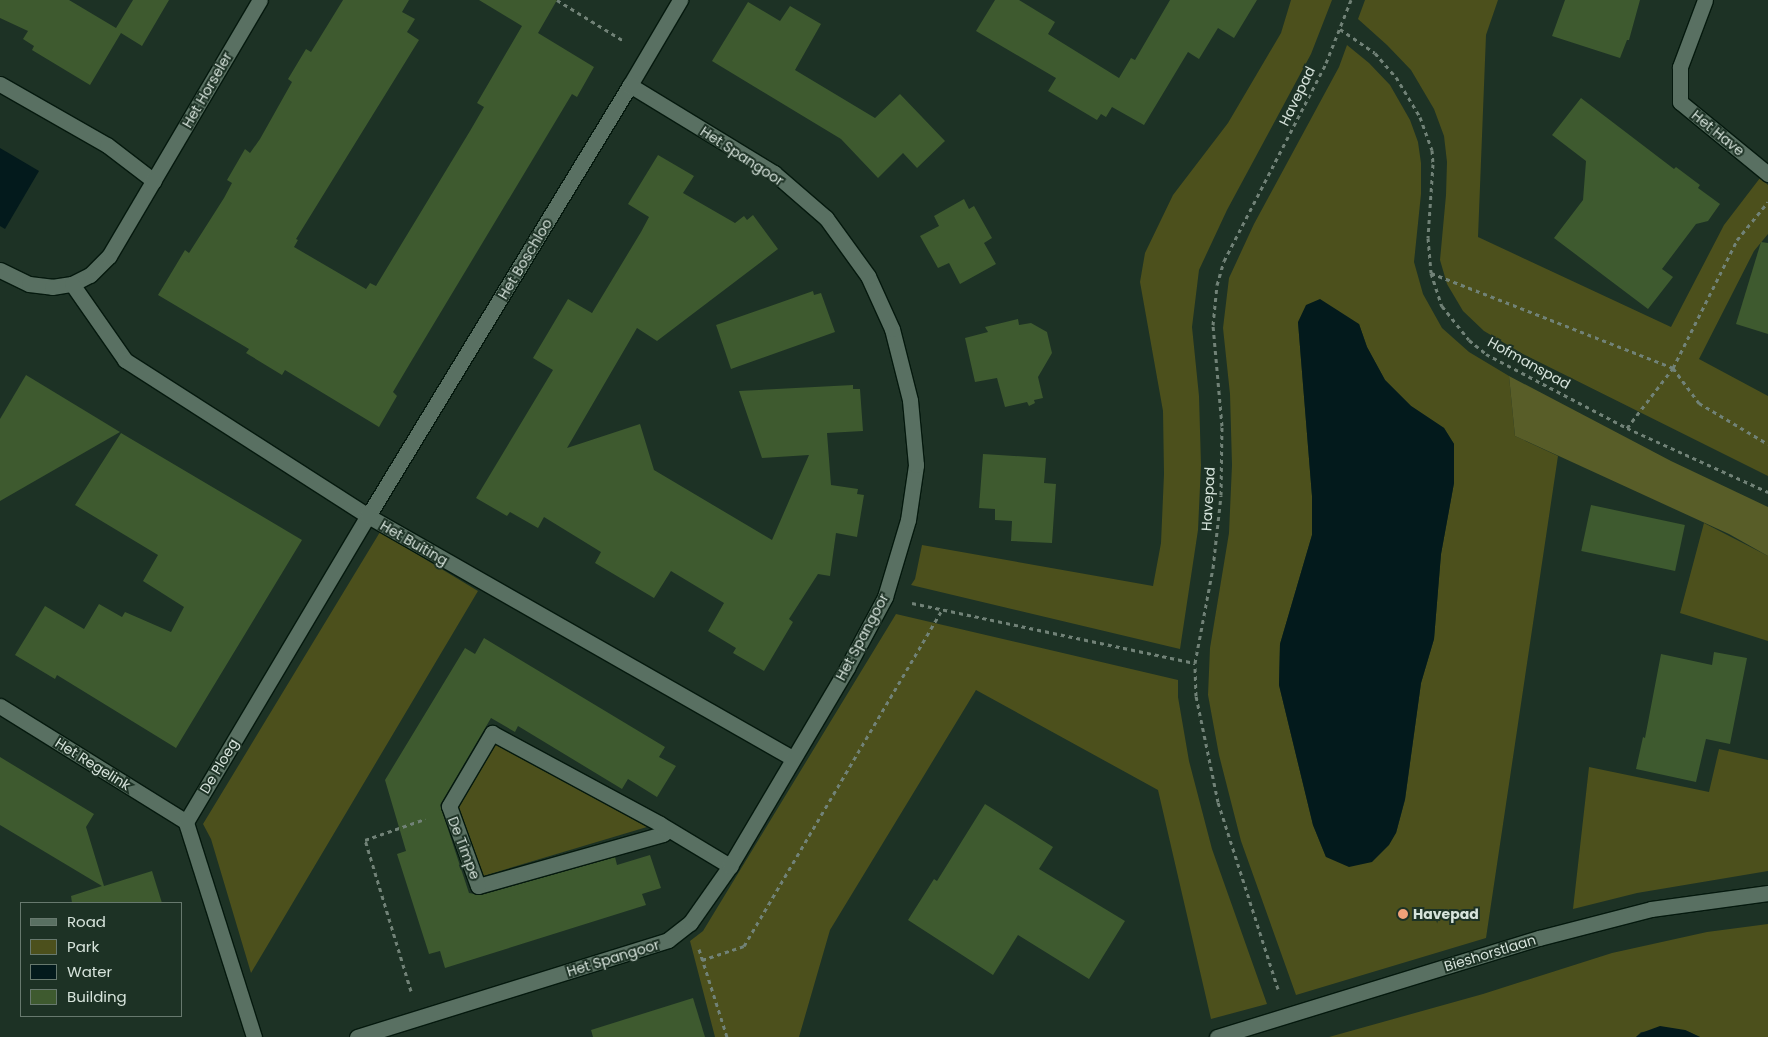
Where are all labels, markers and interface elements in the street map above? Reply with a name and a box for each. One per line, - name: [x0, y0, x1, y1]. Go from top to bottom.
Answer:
- street label: Het Horseler: [179, 49, 235, 131]
- street label: Havepad: [1275, 64, 1319, 128]
- street label: Het Have: [1688, 107, 1748, 159]
- street label: Het Spangoor: [697, 123, 787, 189]
- street label: Het Boschloo: [494, 216, 556, 302]
- street label: Hofmanspad: [1485, 333, 1573, 393]
- street label: Havepad: [1198, 467, 1218, 531]
- street label: Het Buiting: [377, 517, 451, 569]
- street label: Het Spangoor: [832, 591, 892, 683]
- street label: Het Regelink: [52, 734, 134, 794]
- street label: De Ploeg: [196, 736, 242, 796]
- street label: De Timpe: [444, 814, 484, 882]
- legend: [20, 902, 182, 1017]
- place label: Havepad: [1413, 906, 1479, 922]
- marker: Havepad: [1397, 908, 1409, 920]
- text: Road: [67, 911, 106, 932]
- street label: Bieshorstlaan: [1442, 931, 1538, 975]
- text: Park: [67, 936, 99, 957]
- street label: Het Spangoor: [565, 936, 661, 980]
- text: Water: [67, 961, 112, 982]
- text: Building: [67, 986, 127, 1007]

